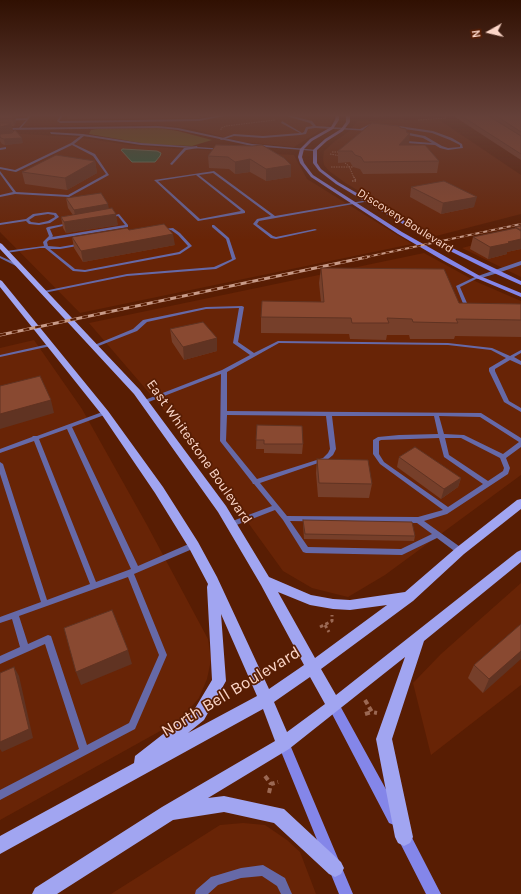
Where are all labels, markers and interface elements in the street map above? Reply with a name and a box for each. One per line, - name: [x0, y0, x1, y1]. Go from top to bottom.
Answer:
- north arrow: [469, 12, 509, 52]
- text: N: [470, 29, 484, 39]
- street label: Discovery Boulevard: [354, 186, 456, 256]
- street label: East Whitestone Boulevard: [143, 377, 255, 527]
- street label: North Bell Boulevard: [158, 642, 304, 742]

